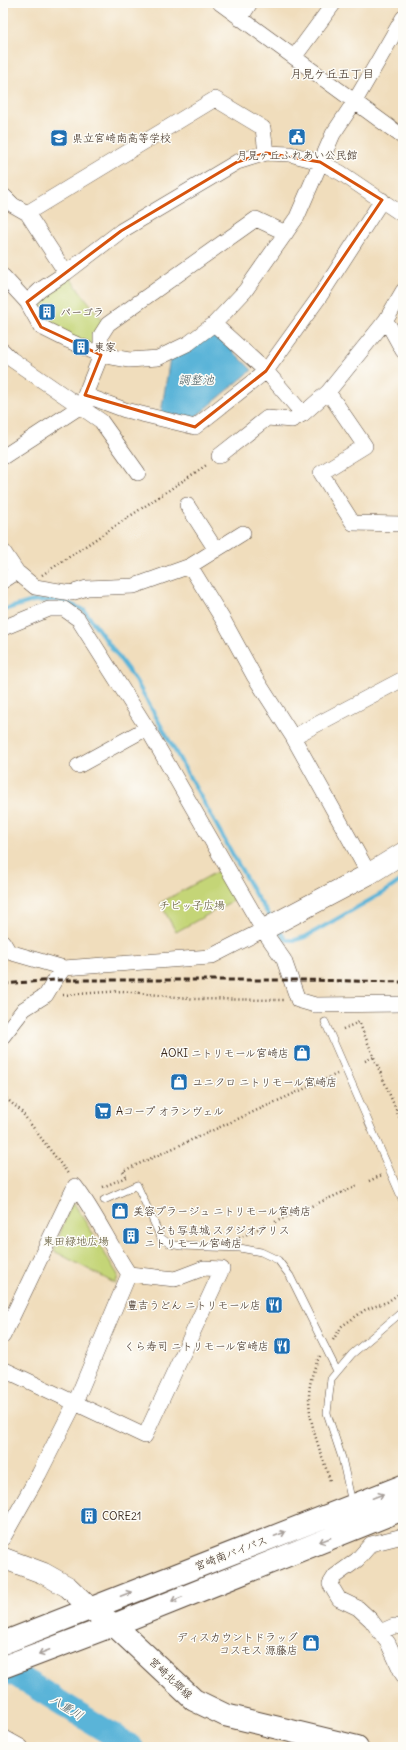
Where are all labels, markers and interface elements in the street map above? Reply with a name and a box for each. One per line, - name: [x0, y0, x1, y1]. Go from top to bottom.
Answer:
- district label: 月見ケ丘五丁目: [290, 66, 374, 81]
- public building icon: 月見ヶ丘ふれあい公民館: [287, 127, 307, 147]
- school or university icon: 県立宮崎南高等学校: [49, 128, 69, 148]
- place label: 県立宮崎南高等学校: [72, 131, 171, 145]
- place label: 月見ヶ丘ふれあい公民館: [237, 148, 358, 162]
- building icon: パーゴラ: [37, 302, 57, 322]
- place label: パーゴラ: [60, 305, 104, 319]
- building icon: 東家: [71, 337, 91, 357]
- place label: 東家: [94, 340, 116, 354]
- water label: 調整池: [178, 372, 215, 387]
- park label: チビッ子広場: [159, 898, 225, 912]
- shop icon: AOKI ニトリモール宮崎店: [292, 1043, 312, 1063]
- place label: AOKI ニトリモール宮崎店: [161, 1046, 289, 1060]
- shop icon: ユニクロ ニトリモール宮崎店: [169, 1072, 189, 1092]
- place label: ユニクロ ニトリモール宮崎店: [192, 1075, 337, 1089]
- supermarket icon: Aコープ オランヴェル: [93, 1101, 113, 1121]
- place label: Aコープ オランヴェル: [116, 1104, 224, 1118]
- shop icon: 美容プラージュ ニトリモール宮崎店: [110, 1201, 130, 1221]
- place label: 美容プラージュ ニトリモール宮崎店: [133, 1204, 311, 1218]
- place label: こども写真城 スタジオアリス ニトリモール宮崎店: [144, 1223, 290, 1250]
- building icon: こども写真城 スタジオアリス ニトリモール宮崎店: [121, 1226, 141, 1246]
- park label: 東田緑地広場: [43, 1234, 109, 1248]
- restaurant icon: 豊吉うどん ニトリモール店: [264, 1295, 284, 1315]
- place label: 豊吉うどん ニトリモール店: [127, 1298, 261, 1312]
- restaurant icon: くら寿司 ニトリモール宮崎店: [272, 1336, 292, 1356]
- place label: くら寿司 ニトリモール宮崎店: [124, 1339, 269, 1353]
- one-way arrow: [371, 1491, 383, 1499]
- building icon: CORE21: [79, 1506, 99, 1526]
- place label: CORE21: [102, 1509, 141, 1523]
- one-way arrow: [274, 1529, 286, 1537]
- street label: 宮崎南バイパス: [193, 1533, 269, 1573]
- one-way arrow: [319, 1537, 331, 1545]
- one-way arrow: [120, 1589, 132, 1597]
- one-way arrow: [172, 1596, 184, 1603]
- place label: ディスカウントドラッグ コスモス 源藤店: [177, 1630, 298, 1657]
- shop icon: ディスカウントドラッグ コスモス 源藤店: [301, 1633, 321, 1653]
- one-way arrow: [38, 1648, 50, 1656]
- street label: 宮崎北郷線: [146, 1654, 196, 1702]
- water label: 八重川: [48, 1691, 86, 1723]

